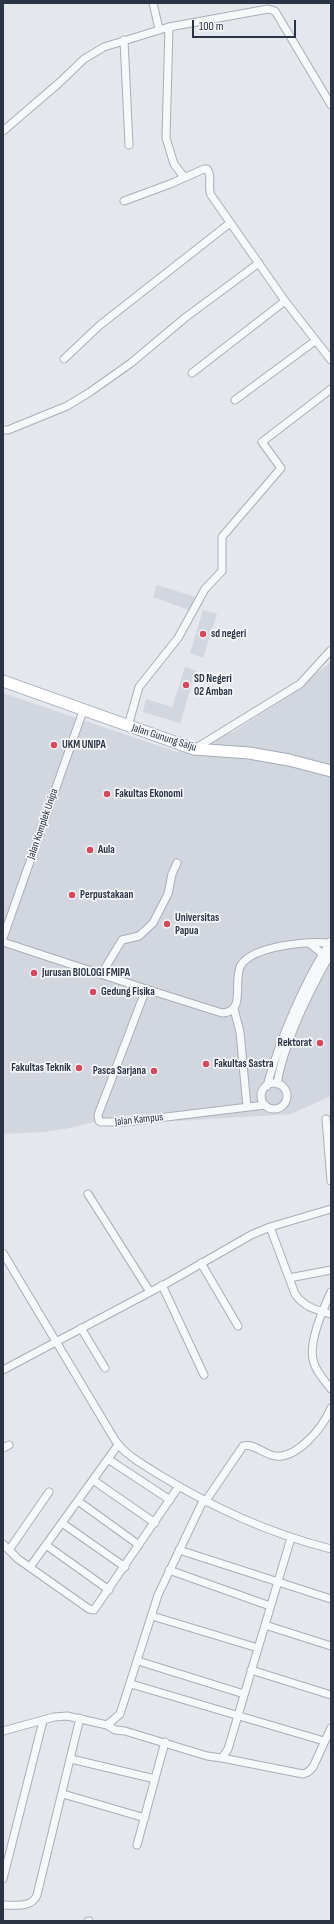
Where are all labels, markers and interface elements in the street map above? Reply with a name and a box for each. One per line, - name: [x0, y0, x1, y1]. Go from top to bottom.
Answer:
- scale bar: [194, 12, 298, 38]
- text: 100 m: [199, 19, 224, 34]
- place label: sd negeri: [211, 627, 246, 641]
- marker: sd negeri: [198, 629, 208, 639]
- place label: SD Negeri 02 Amban: [194, 672, 233, 698]
- marker: SD Negeri 02 Amban: [181, 680, 191, 690]
- street label: Jalan Gunung Salju: [130, 721, 198, 755]
- place label: UKM UNIPA: [62, 738, 106, 752]
- marker: UKM UNIPA: [49, 740, 59, 750]
- street label: Jalan Komplek Unipa: [25, 787, 61, 861]
- place label: Fakultas Ekonomi: [115, 787, 183, 801]
- marker: Fakultas Ekonomi: [102, 789, 112, 799]
- place label: Aula: [98, 843, 115, 857]
- marker: Aula: [85, 845, 95, 855]
- place label: Perpustakaan: [80, 888, 133, 902]
- marker: Perpustakaan: [67, 890, 77, 900]
- place label: Universitas Papua: [175, 911, 219, 937]
- marker: Universitas Papua: [162, 919, 172, 929]
- place label: Jurusan BIOLOGI FMIPA: [42, 966, 130, 980]
- marker: Jurusan BIOLOGI FMIPA: [29, 968, 39, 978]
- place label: Gedung Fisika: [101, 985, 155, 999]
- marker: Gedung Fisika: [88, 987, 98, 997]
- place label: Rektorat: [278, 1036, 312, 1050]
- marker: Rektorat: [315, 1038, 325, 1048]
- place label: Fakultas Sastra: [214, 1057, 273, 1071]
- marker: Fakultas Sastra: [201, 1059, 211, 1069]
- place label: Fakultas Teknik: [11, 1061, 71, 1075]
- marker: Fakultas Teknik: [74, 1063, 84, 1073]
- place label: Pasca Sarjana: [93, 1064, 146, 1078]
- marker: Pasca Sarjana: [149, 1066, 159, 1076]
- street label: Jalan Kampus: [114, 1111, 164, 1129]

